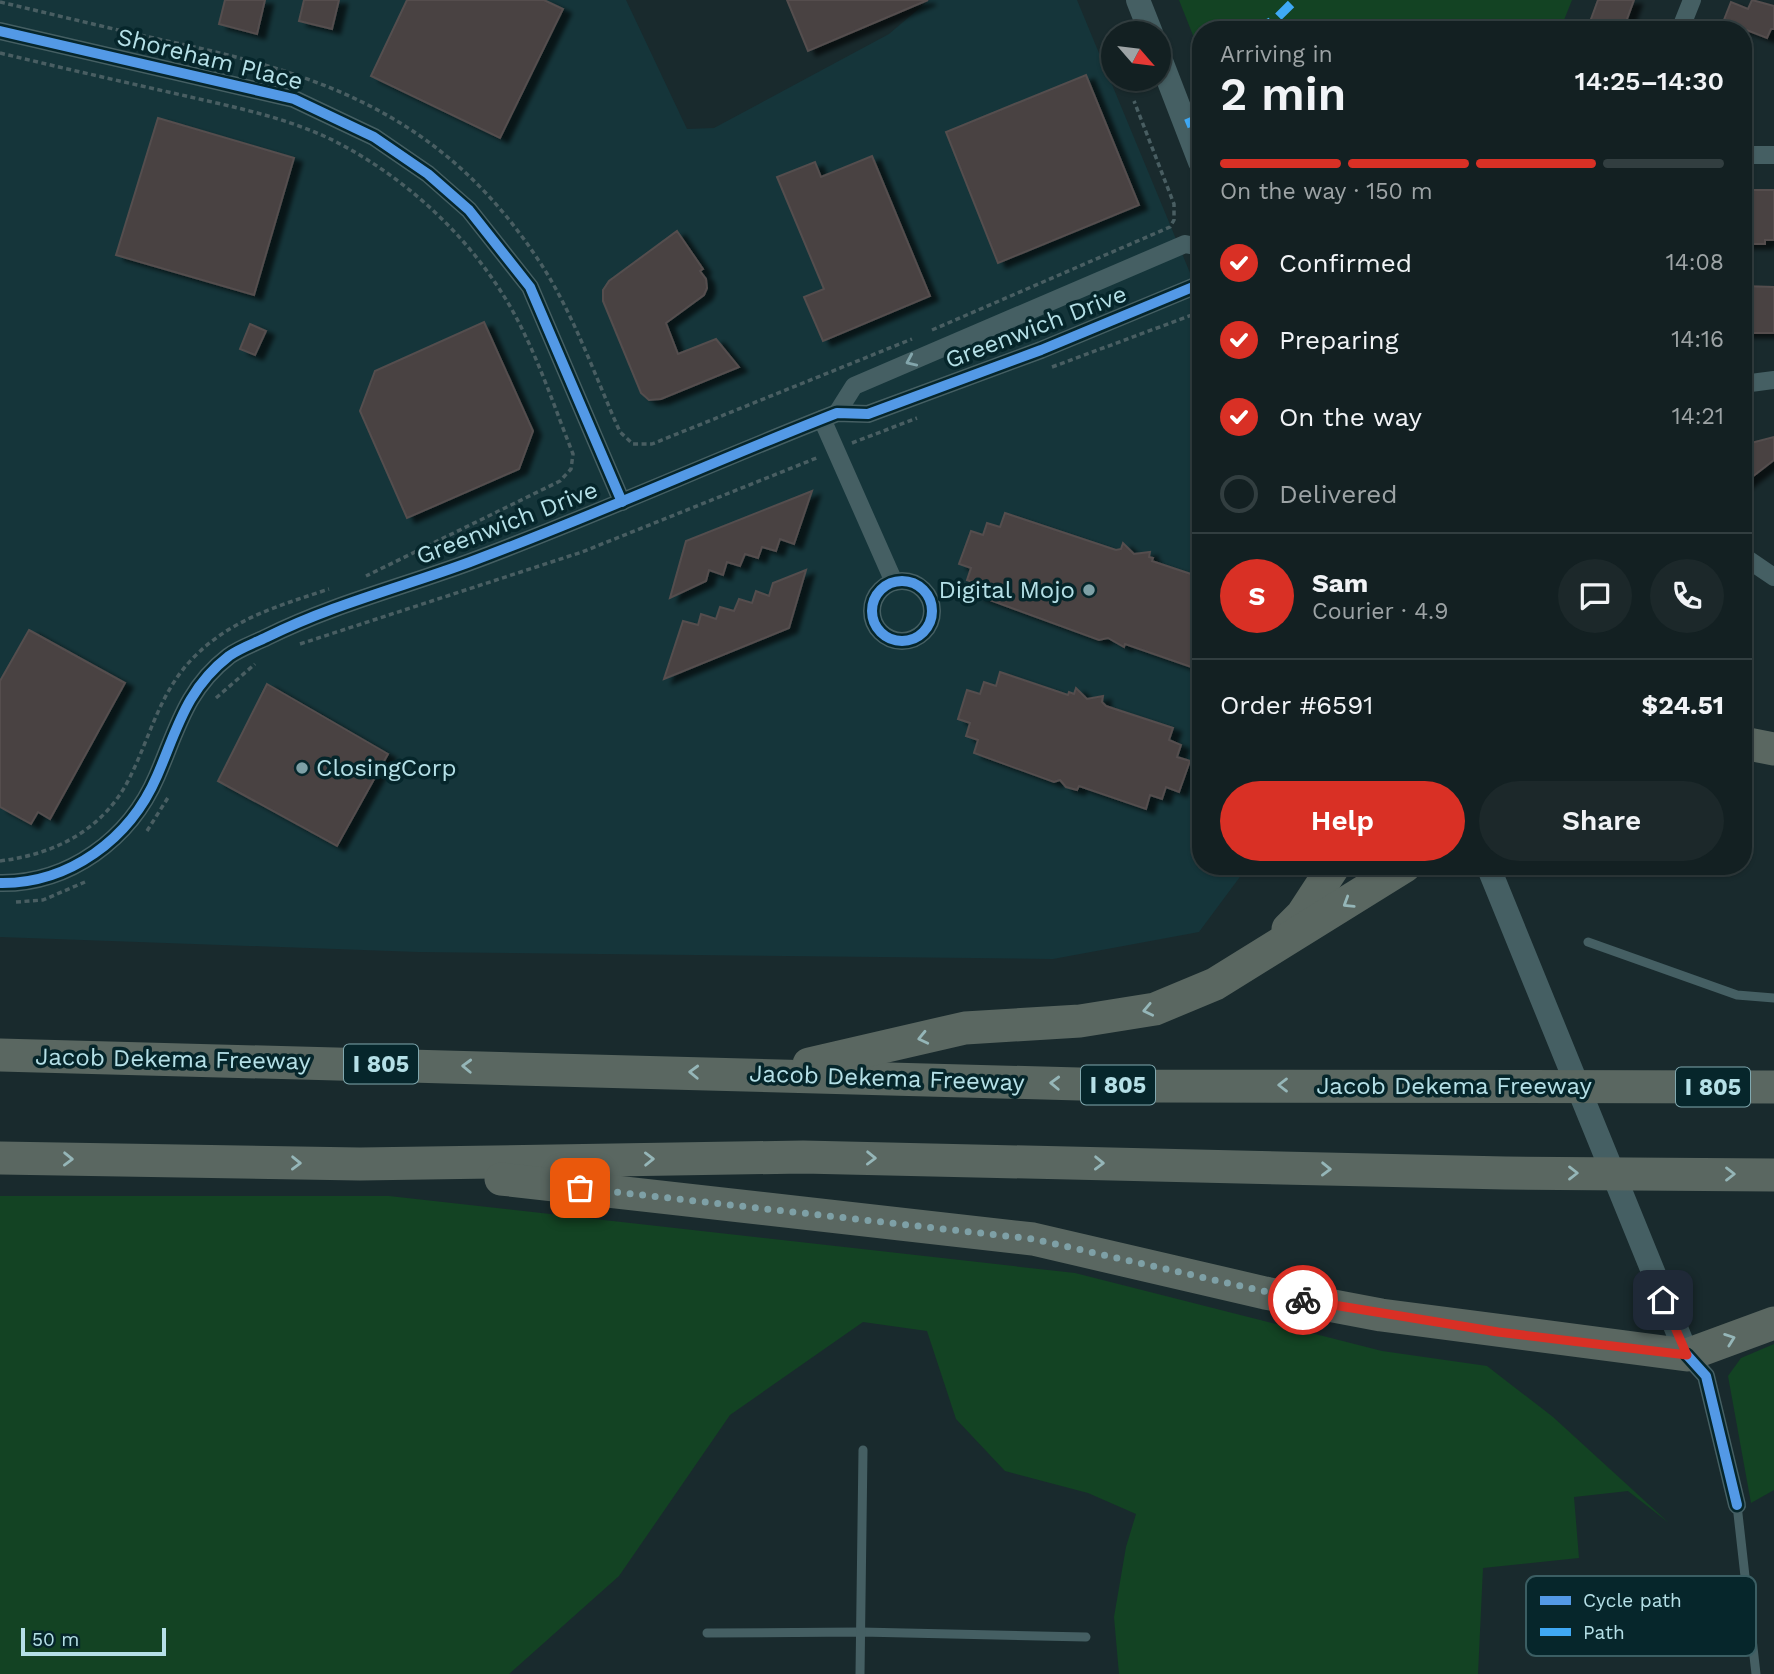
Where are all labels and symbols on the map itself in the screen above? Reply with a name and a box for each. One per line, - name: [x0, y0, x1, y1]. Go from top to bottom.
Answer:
- north arrow: [1101, 21, 1171, 91]
- street label: Shoreham Place: [114, 22, 306, 96]
- street label: Greenwich Drive: [941, 280, 1131, 374]
- one-way arrow: [906, 353, 918, 367]
- street label: Greenwich Drive: [412, 476, 602, 570]
- place label: Digital Mojo: [938, 576, 1075, 604]
- marker: Digital Mojo: [1081, 582, 1097, 598]
- place label: ClosingCorp: [316, 754, 457, 782]
- marker: ClosingCorp: [294, 760, 310, 776]
- one-way arrow: [1342, 894, 1355, 907]
- one-way arrow: [1142, 1001, 1154, 1016]
- one-way arrow: [917, 1030, 929, 1044]
- street label: Jacob Dekema Freeway: [35, 1043, 312, 1075]
- road number: I 805: [344, 1044, 418, 1084]
- one-way arrow: [461, 1058, 472, 1074]
- street label: Jacob Dekema Freeway: [749, 1059, 1026, 1097]
- one-way arrow: [689, 1065, 700, 1080]
- road number: I 805: [1081, 1066, 1155, 1104]
- road number: I 805: [1676, 1068, 1750, 1106]
- street label: Jacob Dekema Freeway: [1316, 1072, 1592, 1100]
- one-way arrow: [1049, 1075, 1060, 1090]
- one-way arrow: [1277, 1077, 1287, 1093]
- one-way arrow: [63, 1151, 74, 1167]
- one-way arrow: [644, 1151, 654, 1167]
- one-way arrow: [866, 1151, 877, 1166]
- one-way arrow: [291, 1155, 301, 1171]
- one-way arrow: [1094, 1156, 1105, 1171]
- pin: [550, 1158, 610, 1218]
- one-way arrow: [1321, 1161, 1332, 1176]
- one-way arrow: [1569, 1165, 1579, 1181]
- one-way arrow: [1725, 1166, 1736, 1182]
- courier: [1268, 1265, 1338, 1335]
- pin: [1633, 1270, 1693, 1330]
- one-way arrow: [1724, 1333, 1736, 1347]
- legend: [1526, 1576, 1756, 1656]
- text: Cycle path: [1583, 1589, 1682, 1612]
- text: Path: [1583, 1621, 1625, 1644]
- scale bar: [21, 1625, 166, 1657]

